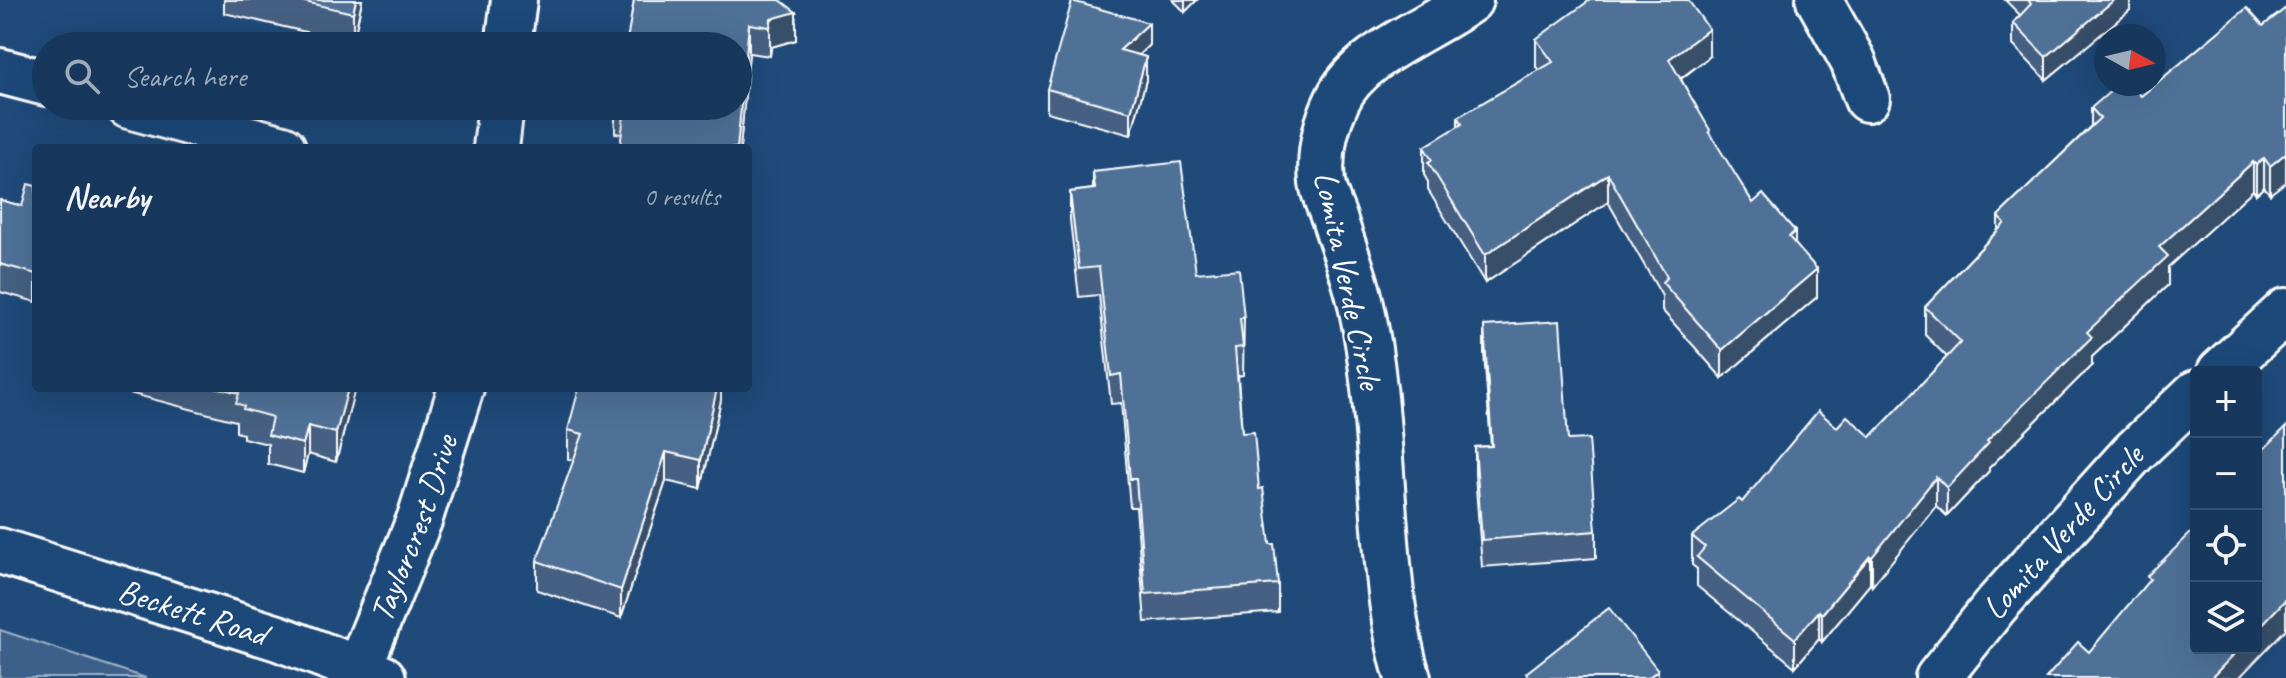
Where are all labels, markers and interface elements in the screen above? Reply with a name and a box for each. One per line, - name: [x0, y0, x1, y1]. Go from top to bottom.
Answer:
- north arrow: [2094, 24, 2166, 96]
- search box: [32, 32, 752, 120]
- icon: search: [60, 54, 104, 98]
- text: Search here: [124, 57, 246, 95]
- street label: Lomita Verde Circle: [1304, 167, 1393, 396]
- text: Nearby: [64, 175, 150, 218]
- text: 0 results: [644, 180, 720, 213]
- map controls: [2190, 366, 2262, 654]
- button: +: [2190, 366, 2262, 438]
- street label: Taylorcrest Drive: [359, 428, 467, 628]
- street label: Lomita Verde Circle: [1972, 433, 2155, 628]
- button: −: [2190, 438, 2262, 510]
- button: locate: [2190, 510, 2262, 582]
- street label: Beckett Road: [113, 568, 278, 657]
- button: layers: [2190, 582, 2262, 654]

